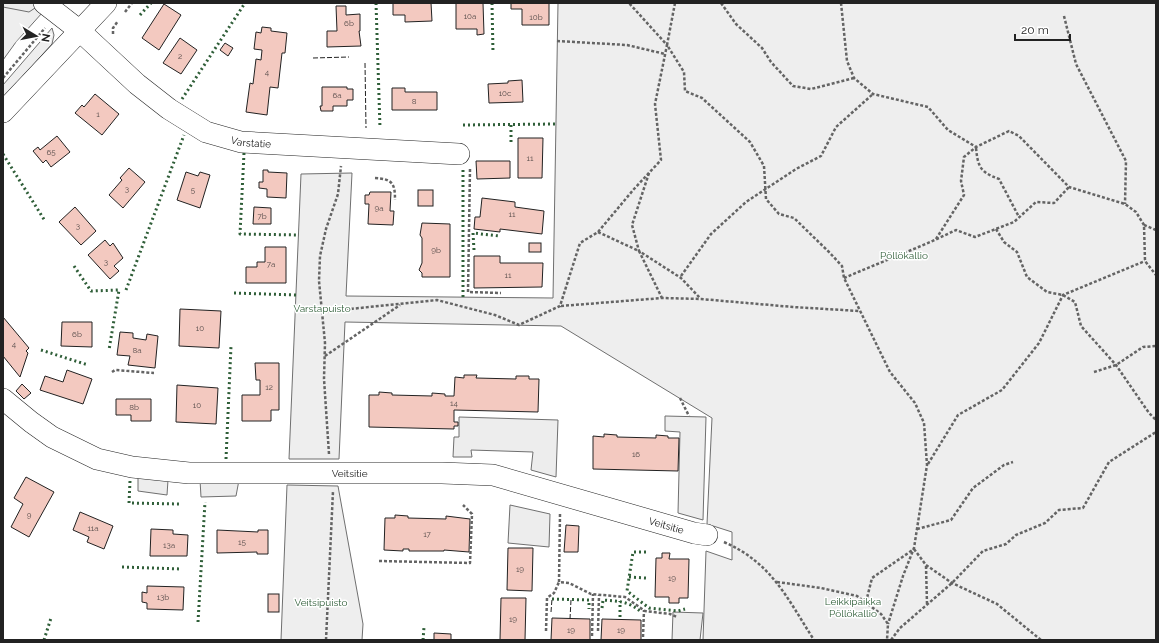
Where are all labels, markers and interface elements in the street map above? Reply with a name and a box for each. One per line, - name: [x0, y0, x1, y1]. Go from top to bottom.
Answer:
- house number: 10a: [464, 11, 476, 21]
- house number: 10b: [529, 12, 543, 22]
- north arrow: [16, 16, 56, 56]
- scale bar: [1015, 16, 1070, 42]
- house number: 6b: [344, 18, 354, 28]
- text: 20 m: [1021, 23, 1049, 37]
- text: N: [38, 32, 52, 43]
- house number: 2: [178, 51, 182, 61]
- house number: 4: [265, 67, 270, 77]
- house number: 10c: [499, 88, 512, 98]
- house number: 6a: [332, 90, 342, 100]
- house number: 8: [412, 96, 417, 106]
- house number: 1: [96, 109, 100, 119]
- street label: Varstatie: [230, 134, 271, 150]
- house number: 65: [46, 147, 56, 157]
- house number: 11: [527, 153, 534, 163]
- house number: 3: [125, 184, 129, 194]
- house number: 5: [191, 185, 196, 195]
- house number: 9a: [374, 203, 384, 213]
- house number: 11: [509, 209, 516, 219]
- house number: 7b: [257, 211, 267, 221]
- house number: 3: [76, 221, 80, 231]
- house number: 9b: [431, 245, 441, 255]
- park label: Pöllökallio: [880, 250, 928, 261]
- house number: 3: [104, 257, 108, 267]
- house number: 7a: [267, 259, 275, 269]
- house number: 11: [505, 270, 512, 280]
- park label: Varstapuisto: [293, 303, 351, 314]
- house number: 10: [196, 323, 204, 333]
- house number: 6b: [72, 329, 82, 339]
- house number: 4: [12, 339, 17, 349]
- house number: 8a: [132, 345, 142, 355]
- house number: 12: [265, 382, 273, 392]
- house number: 14: [450, 398, 459, 408]
- house number: 10: [193, 400, 201, 410]
- house number: 8b: [129, 402, 139, 412]
- house number: 16: [632, 449, 640, 459]
- street label: Veitsitie: [332, 468, 368, 479]
- house number: 9: [27, 510, 32, 520]
- street label: Veitsitie: [648, 515, 685, 536]
- house number: 11a: [87, 523, 99, 533]
- house number: 17: [423, 529, 432, 539]
- house number: 15: [238, 537, 247, 547]
- house number: 13a: [163, 540, 175, 550]
- house number: 19: [516, 564, 524, 574]
- house number: 19: [668, 573, 676, 583]
- house number: 13b: [157, 592, 169, 602]
- park label: Leikkipaikka Pöllökallio: [825, 596, 881, 619]
- park label: Veitsipuisto: [295, 597, 347, 608]
- house number: 19: [509, 614, 517, 624]
- house number: 19: [567, 625, 575, 635]
- house number: 19: [617, 625, 625, 635]

